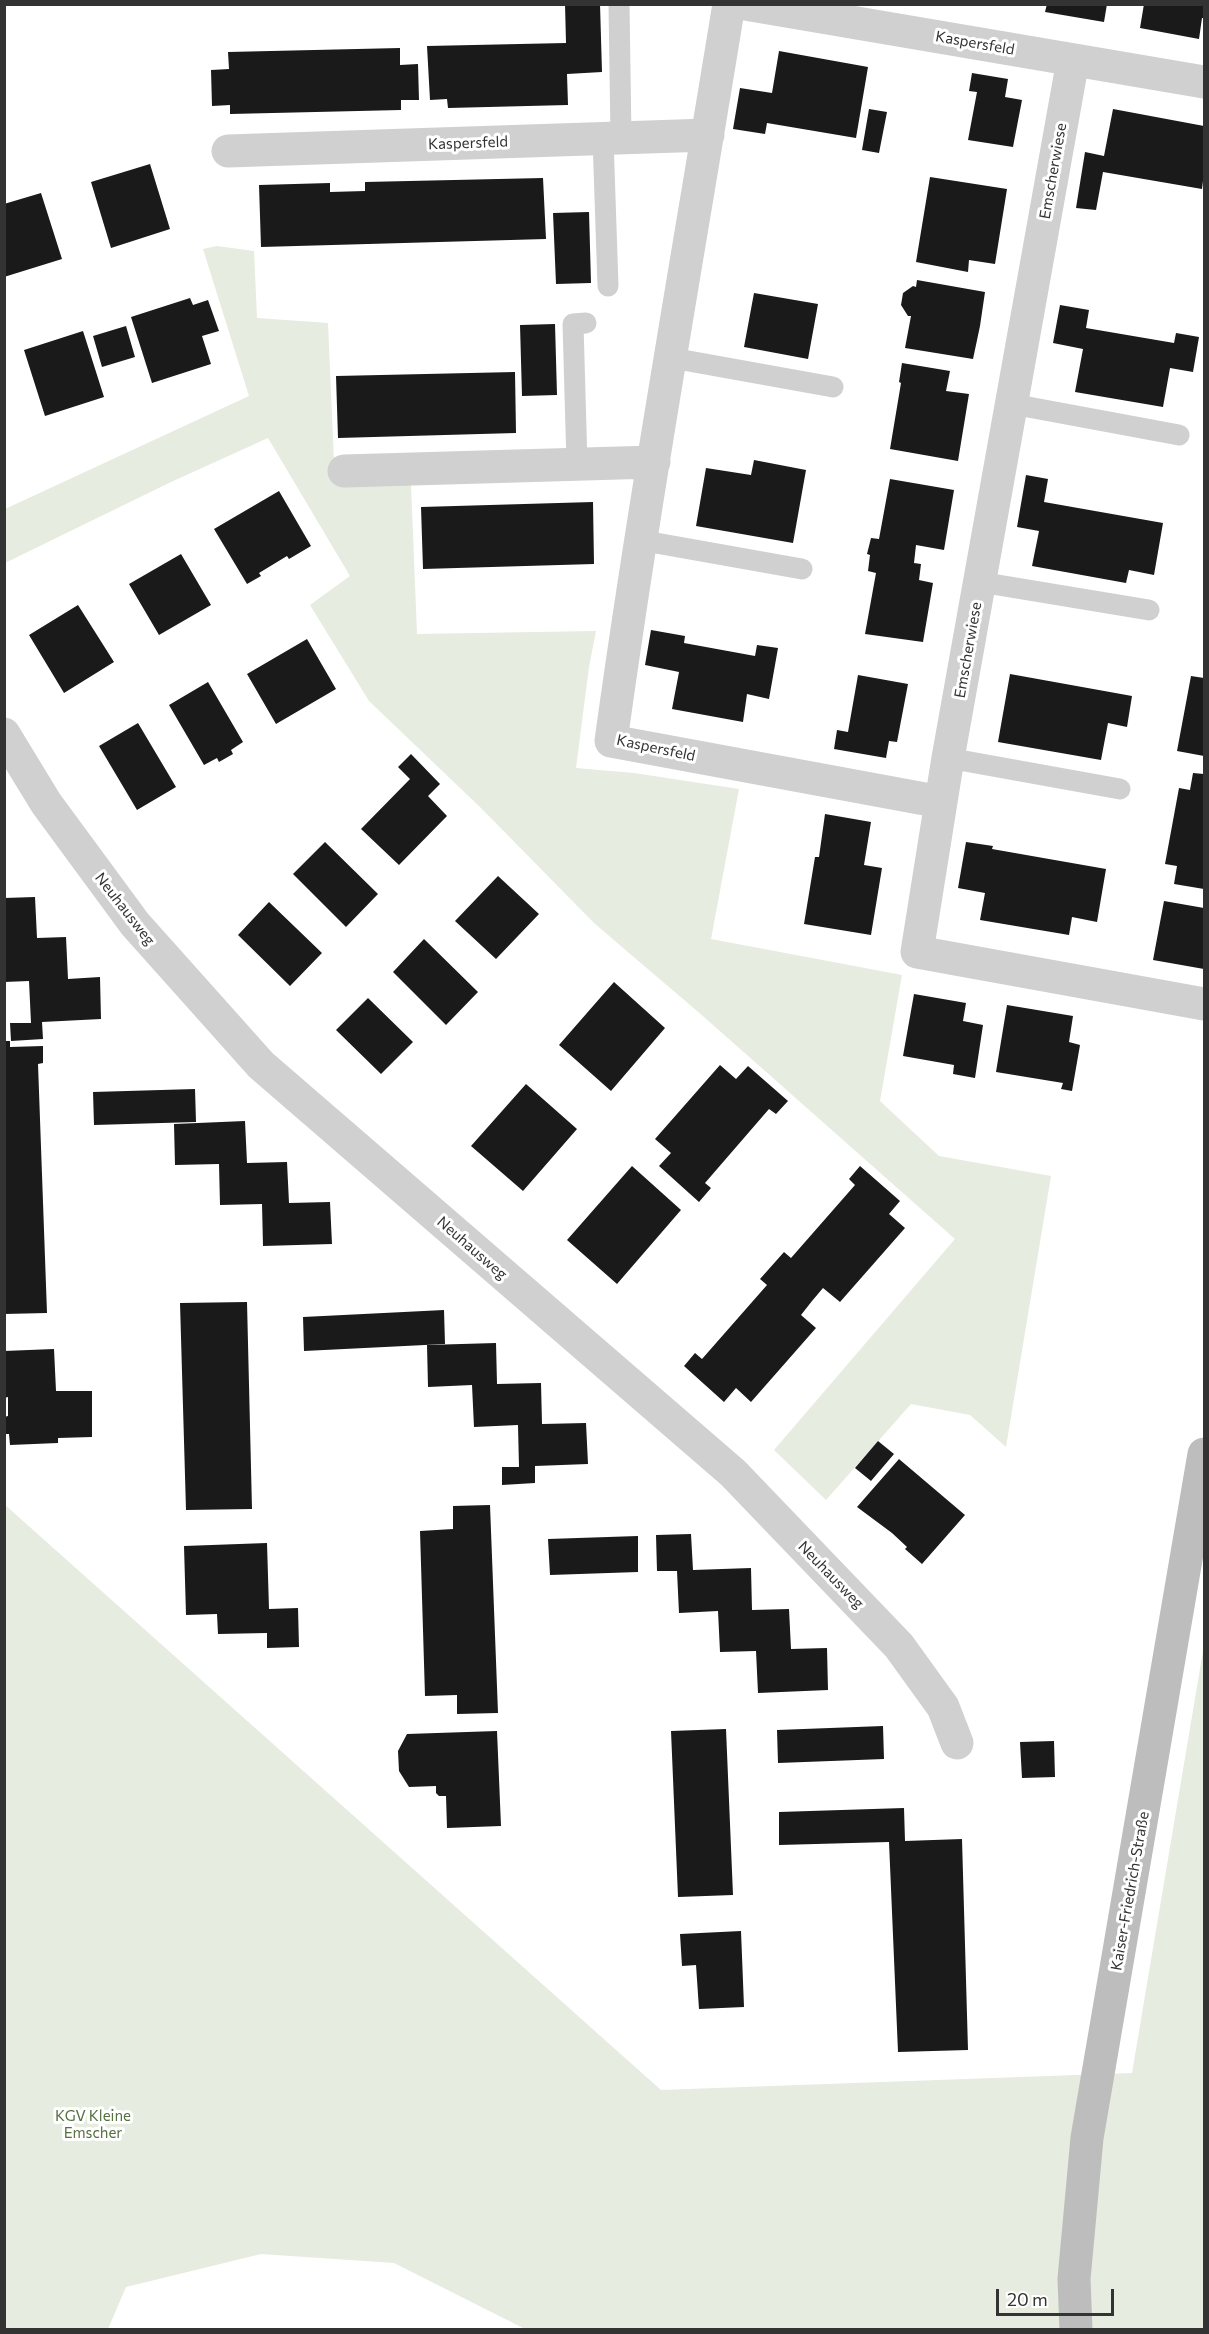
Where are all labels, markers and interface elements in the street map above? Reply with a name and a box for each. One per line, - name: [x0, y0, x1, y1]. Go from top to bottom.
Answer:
- street label: Kaspersfeld: [934, 27, 1016, 59]
- street label: Emscherwiese: [1036, 122, 1070, 220]
- street label: Kaspersfeld: [428, 133, 508, 153]
- street label: Emscherwiese: [951, 601, 985, 699]
- street label: Kaspersfeld: [615, 731, 697, 765]
- street label: Neuhausweg: [91, 869, 159, 949]
- street label: Neuhausweg: [433, 1213, 511, 1283]
- street label: Neuhausweg: [794, 1538, 868, 1612]
- street label: Kaiser-Friedrich-Straße: [1107, 1810, 1153, 1972]
- park label: KGV Kleine Emscher: [55, 2107, 131, 2142]
- scale bar: [999, 2277, 1118, 2315]
- text: 20 m: [1007, 2288, 1048, 2310]

